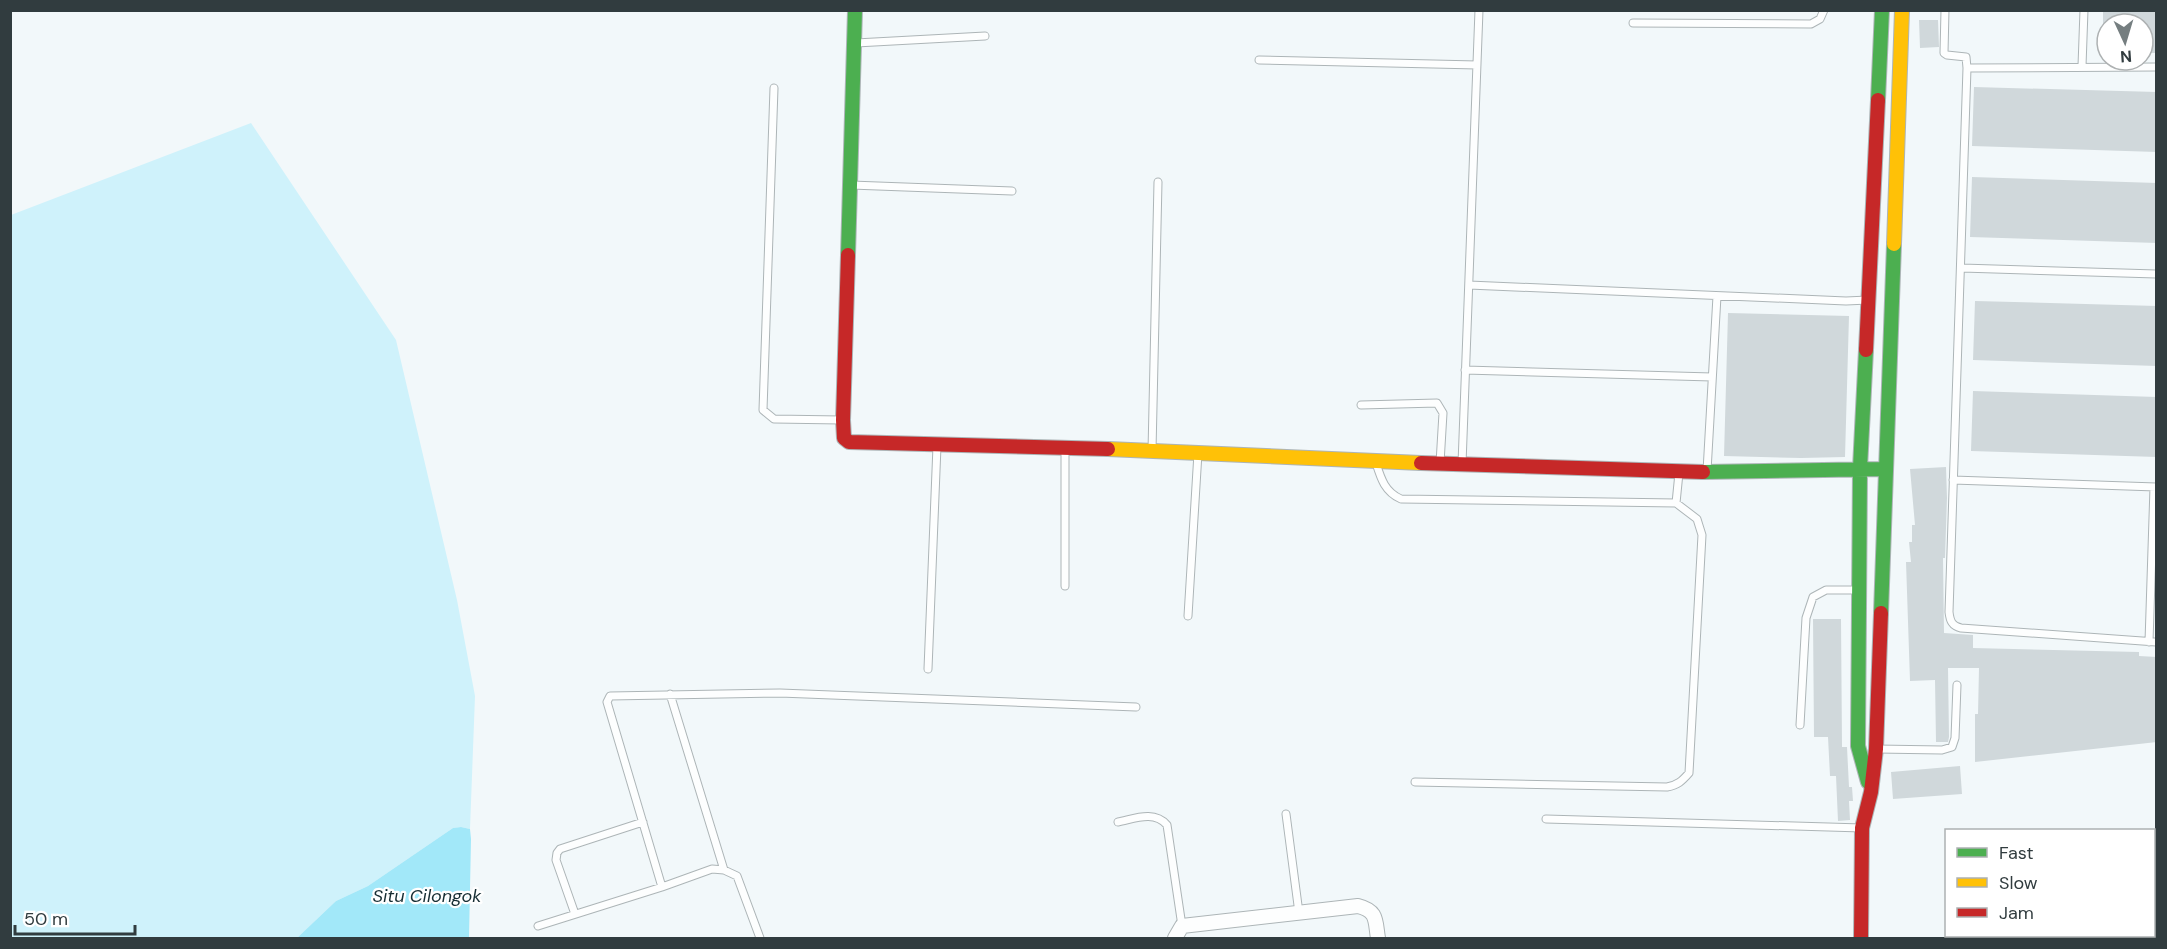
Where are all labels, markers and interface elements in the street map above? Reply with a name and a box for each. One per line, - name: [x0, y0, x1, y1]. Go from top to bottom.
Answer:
- north arrow: [2095, 12, 2155, 72]
- text: N: [2119, 46, 2133, 67]
- legend: [1945, 829, 2155, 937]
- text: Fast: [1999, 841, 2034, 865]
- text: Slow: [1999, 871, 2038, 895]
- water label: Situ Cilongok: [372, 884, 482, 908]
- scale bar: [15, 898, 135, 936]
- text: Jam: [1999, 901, 2034, 925]
- text: 50 m: [24, 907, 68, 931]

